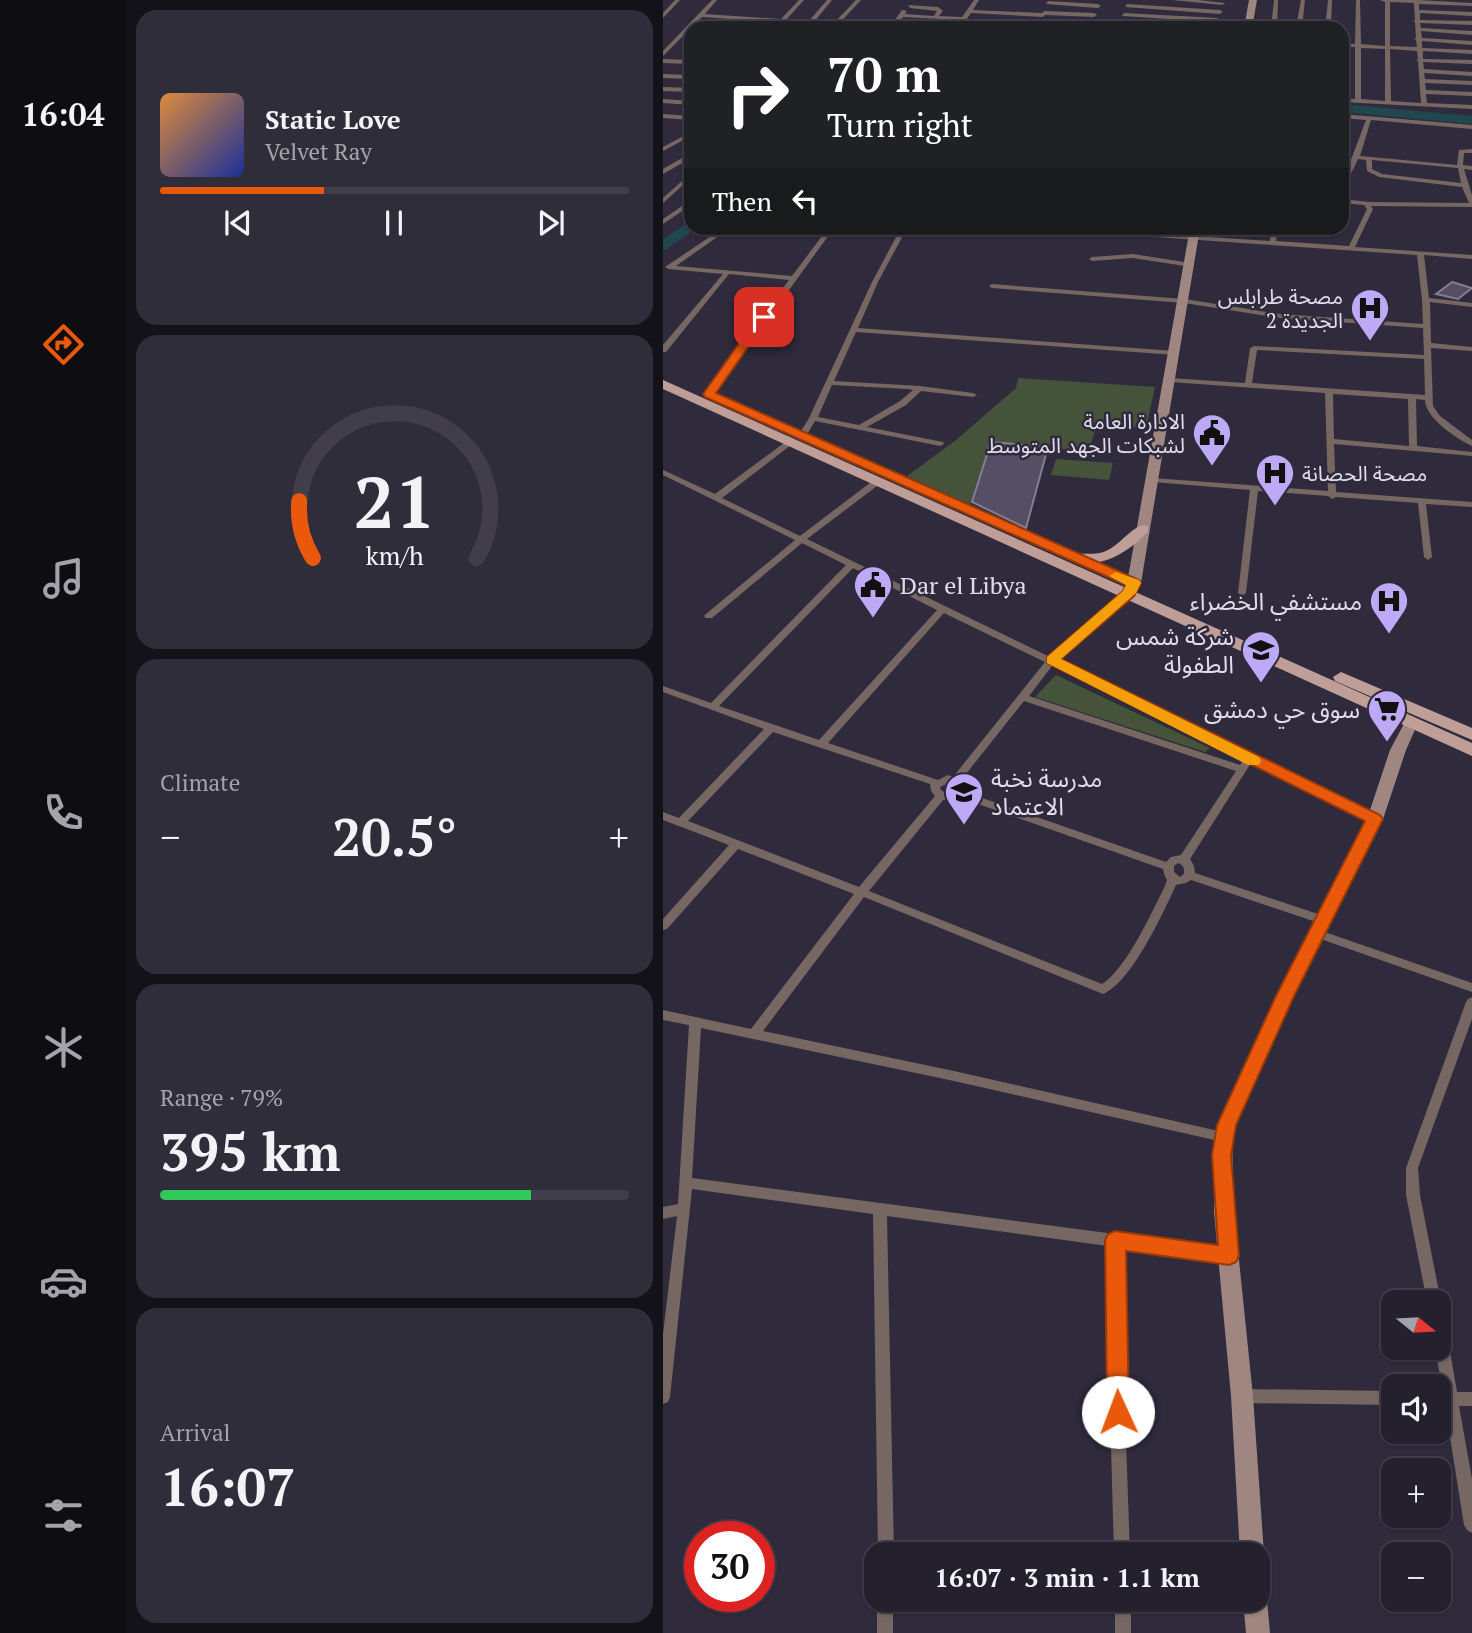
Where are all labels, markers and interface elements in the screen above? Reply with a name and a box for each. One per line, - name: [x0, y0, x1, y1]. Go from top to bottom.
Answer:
- text: 70 m: [827, 41, 941, 106]
- icon: right: [712, 49, 803, 140]
- text: 16:04: [21, 93, 105, 135]
- text: Static Love: [265, 102, 401, 136]
- text: Turn right: [827, 104, 973, 146]
- text: Velvet Ray: [265, 136, 372, 167]
- icon: left: [786, 182, 824, 220]
- text: Then: [712, 184, 772, 218]
- icon: previous: [219, 204, 257, 242]
- icon: pause: [375, 204, 413, 242]
- icon: next: [532, 204, 570, 242]
- place label: مصحة طرابلس الجديدة 2: [1218, 282, 1343, 334]
- pin: [734, 287, 794, 347]
- hospital icon: مصحة طرابلس الجديدة 2: [1349, 287, 1391, 342]
- icon: arrive: [745, 298, 783, 336]
- icon: directions: [39, 320, 88, 369]
- place label: الادارة العامة لشبكات الجهد المتوسط: [987, 407, 1185, 459]
- public building icon: الادارة العامة لشبكات الجهد المتوسط: [1191, 412, 1233, 467]
- text: 21: [353, 452, 436, 549]
- hospital icon: مصحة الحصانة: [1254, 452, 1296, 507]
- place label: مصحة الحصانة: [1302, 459, 1427, 487]
- text: km/h: [366, 539, 424, 572]
- icon: music: [39, 554, 88, 603]
- public building icon: Dar el Libya: [852, 564, 894, 619]
- place label: Dar el Libya: [900, 569, 1027, 601]
- hospital icon: مستشفي الخضراء: [1368, 580, 1410, 635]
- place label: مستشفي الخضراء: [1190, 585, 1362, 621]
- place label: شركة شمس الطفولة: [1116, 620, 1234, 680]
- school or university icon: شركة شمس الطفولة: [1240, 629, 1282, 684]
- supermarket icon: سوق حي دمشق: [1366, 688, 1408, 743]
- place label: سوق حي دمشق: [1204, 693, 1360, 729]
- place label: مدرسة نخبة الاعتماد: [991, 762, 1102, 822]
- text: Climate: [160, 767, 240, 798]
- school or university icon: مدرسة نخبة الاعتماد: [943, 771, 985, 826]
- icon: phone: [39, 788, 88, 837]
- text: 20.5°: [332, 802, 457, 871]
- text: −: [160, 812, 180, 862]
- text: +: [609, 812, 629, 862]
- icon: climate: [39, 1023, 88, 1072]
- text: Range · 79%: [160, 1082, 283, 1113]
- text: 395 km: [160, 1117, 341, 1186]
- icon: car: [39, 1257, 88, 1306]
- north arrow: [1381, 1290, 1451, 1360]
- map controls: [1381, 1290, 1451, 1612]
- button: sound: [1381, 1374, 1451, 1444]
- position arrow: [1081, 1375, 1155, 1449]
- text: Arrival: [160, 1417, 231, 1448]
- text: 16:07: [160, 1452, 295, 1521]
- button: +: [1381, 1458, 1451, 1528]
- icon: filters: [39, 1491, 88, 1540]
- speed limit sign: 30: [684, 1521, 775, 1612]
- button: −: [1381, 1542, 1451, 1612]
- text: 16:07 · 3 min · 1.1 km: [934, 1560, 1200, 1594]

